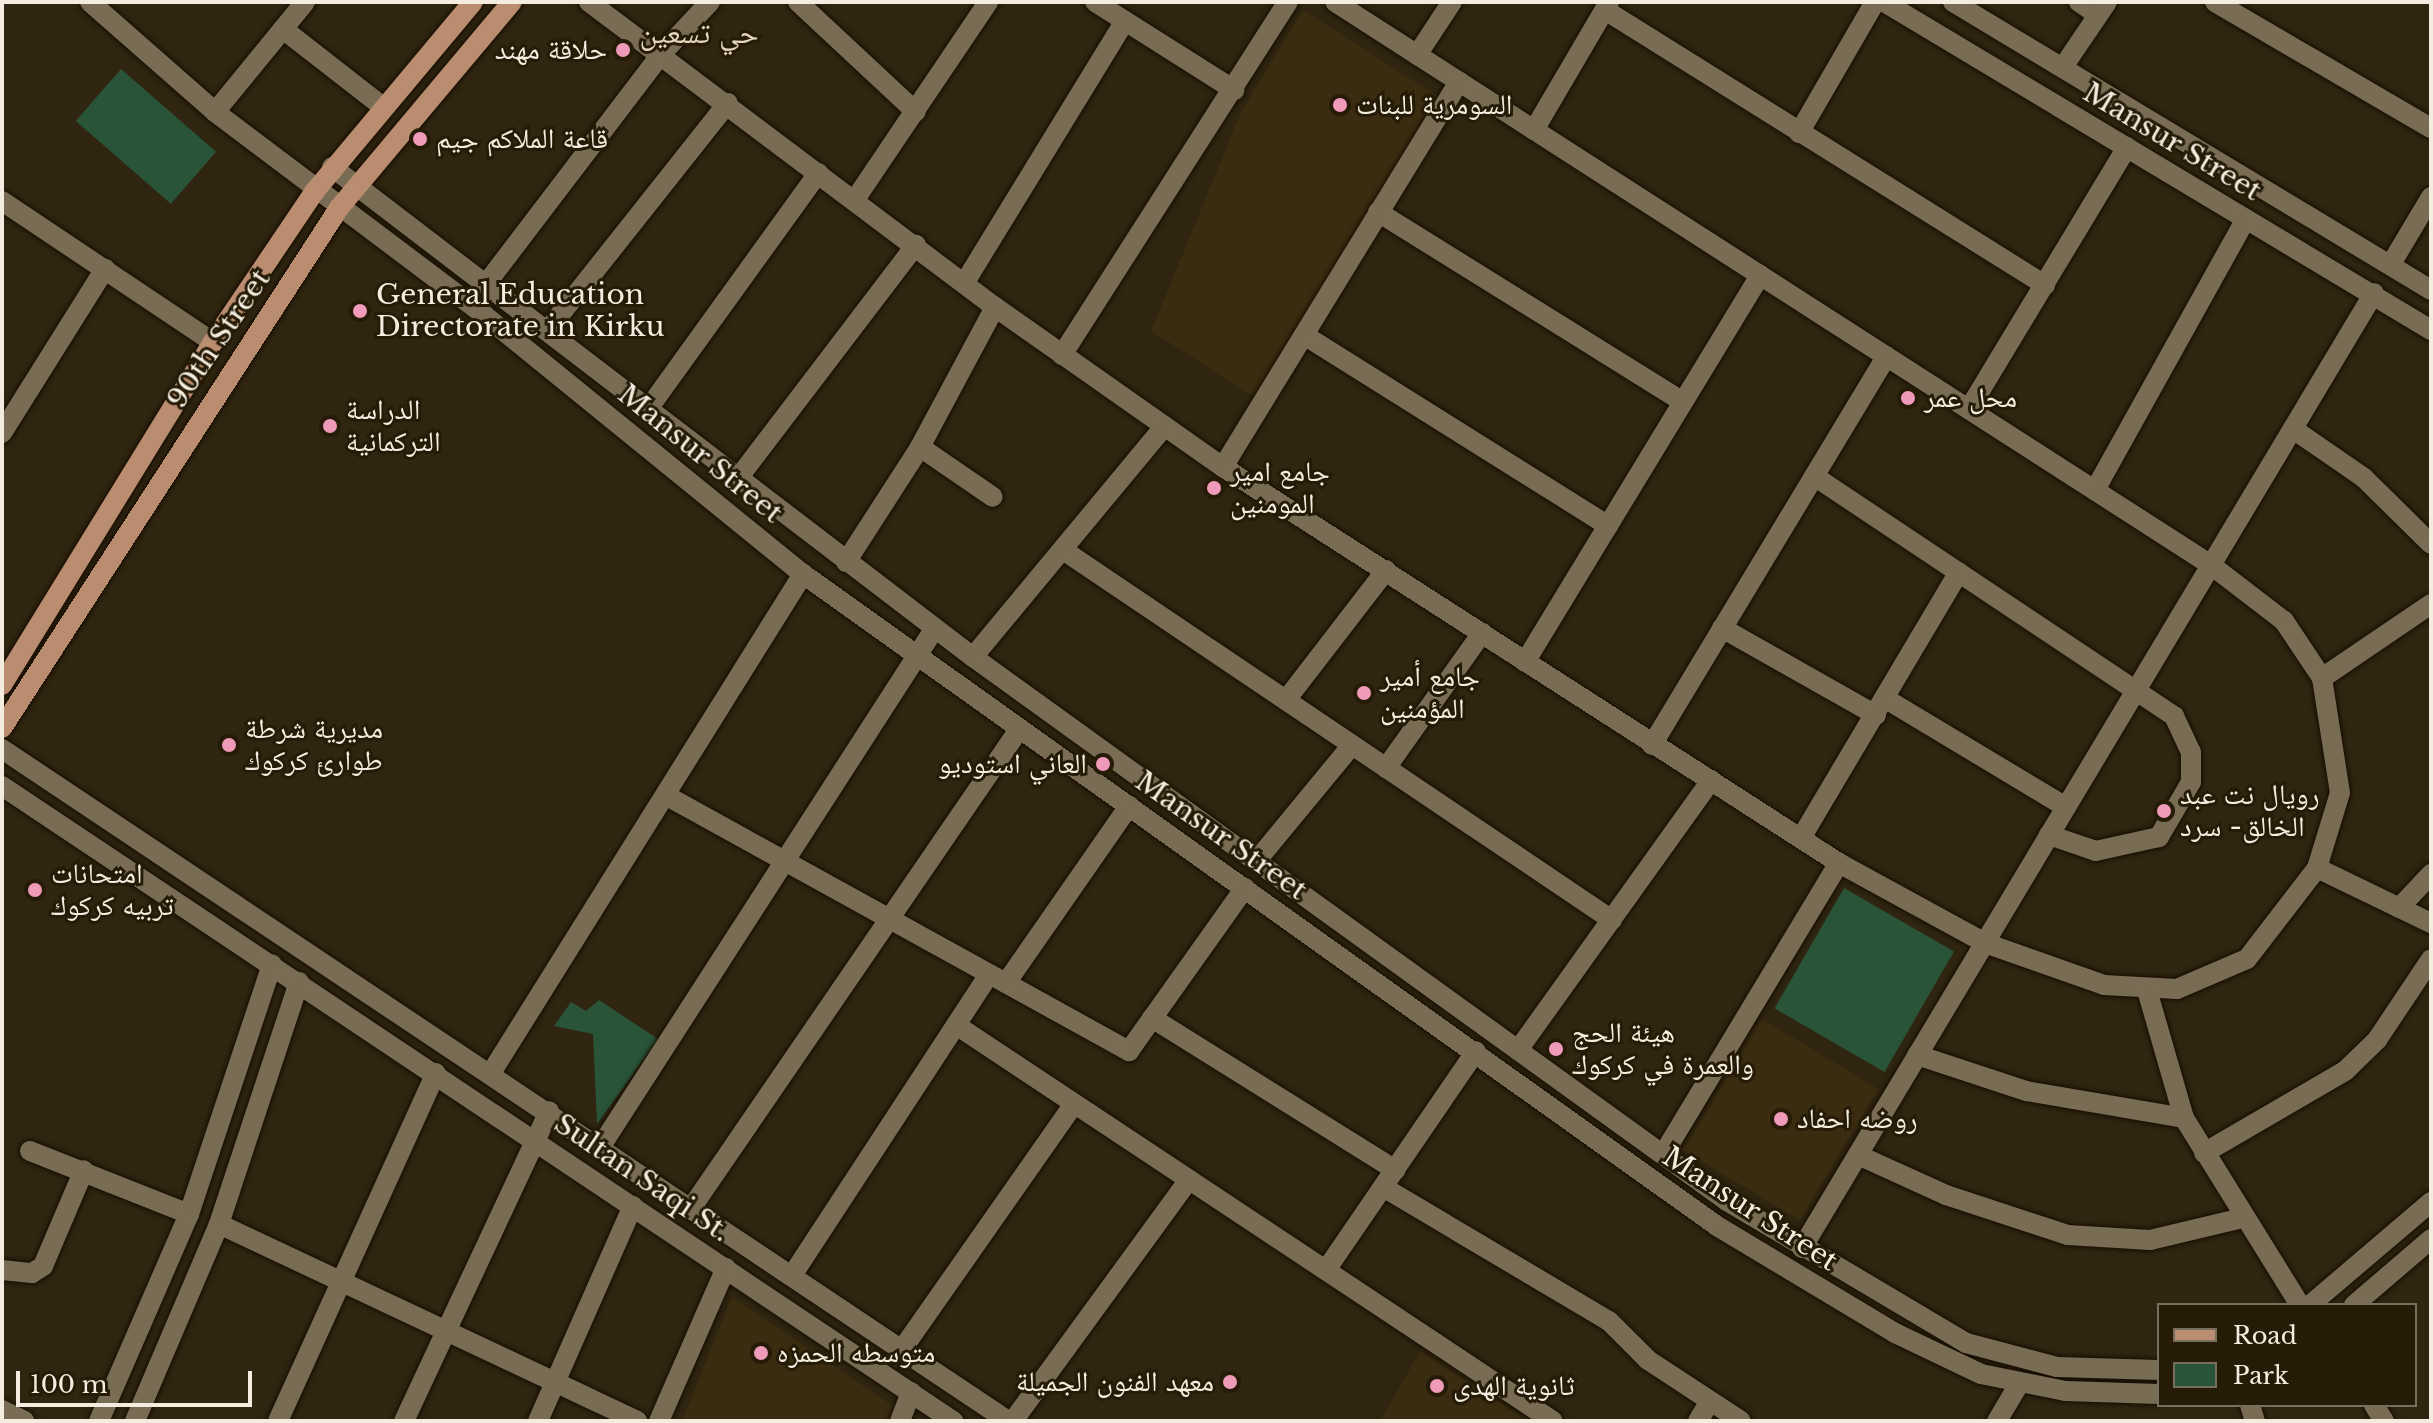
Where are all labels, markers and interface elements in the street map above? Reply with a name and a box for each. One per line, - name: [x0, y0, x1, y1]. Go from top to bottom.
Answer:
- district label: حي تسعين: [639, 15, 759, 51]
- place label: حلاقة مهند: [495, 33, 607, 67]
- marker: حلاقة مهند: [614, 41, 632, 59]
- street label: Mansur Street: [2077, 75, 2267, 209]
- place label: السومرية للبنات: [1356, 88, 1512, 122]
- marker: السومرية للبنات: [1331, 96, 1349, 114]
- place label: قاعة الملاكم جيم: [436, 122, 608, 156]
- marker: قاعة الملاكم جيم: [411, 130, 429, 148]
- street label: 90th Street: [160, 263, 278, 415]
- place label: General Education Directorate in Kirku: [376, 278, 664, 344]
- marker: General Education Directorate in Kirku: [351, 302, 369, 320]
- street label: Mansur Street: [611, 377, 789, 531]
- place label: محل عمر: [1924, 381, 2017, 415]
- marker: محل عمر: [1899, 389, 1917, 407]
- place label: الدراسة التركمانية: [346, 393, 441, 459]
- marker: الدراسة التركمانية: [321, 417, 339, 435]
- place label: جامع امير المومنين: [1230, 455, 1330, 521]
- marker: جامع امير المومنين: [1205, 479, 1223, 497]
- place label: جامع أمير المؤمنين: [1380, 660, 1480, 726]
- marker: جامع أمير المؤمنين: [1355, 684, 1373, 702]
- place label: مديرية شرطة طوارئ كركوك: [245, 712, 383, 778]
- marker: مديرية شرطة طوارئ كركوك: [220, 736, 238, 754]
- place label: العاني استوديو: [938, 747, 1087, 781]
- marker: العاني استوديو: [1094, 755, 1112, 773]
- street label: Mansur Street: [1128, 764, 1314, 908]
- place label: رويال نت عبد الخالق- سرد: [2180, 778, 2319, 844]
- marker: رويال نت عبد الخالق- سرد: [2155, 802, 2173, 820]
- place label: امتحانات تربيه كركوك: [51, 857, 174, 923]
- marker: امتحانات تربيه كركوك: [26, 881, 44, 899]
- place label: هيئة الحج والعمرة في كركوك: [1572, 1016, 1754, 1082]
- marker: هيئة الحج والعمرة في كركوك: [1547, 1040, 1565, 1058]
- place label: روضه احفاد: [1797, 1102, 1918, 1136]
- street label: Sultan Saqi St.: [548, 1107, 736, 1249]
- marker: روضه احفاد: [1772, 1110, 1790, 1128]
- street label: Mansur Street: [1656, 1140, 1844, 1278]
- legend: [2157, 1303, 2417, 1407]
- text: Road: [2233, 1321, 2297, 1350]
- place label: متوسطه الحمزه: [777, 1336, 935, 1370]
- marker: متوسطه الحمزه: [752, 1344, 770, 1362]
- scale bar: [20, 1355, 256, 1405]
- text: Park: [2233, 1361, 2289, 1390]
- place label: معهد الفنون الجميلة: [1016, 1365, 1214, 1399]
- place label: ثانوية الهدى: [1453, 1369, 1575, 1403]
- text: 100 m: [30, 1370, 108, 1399]
- marker: معهد الفنون الجميلة: [1221, 1373, 1239, 1391]
- marker: ثانوية الهدى: [1428, 1377, 1446, 1395]

